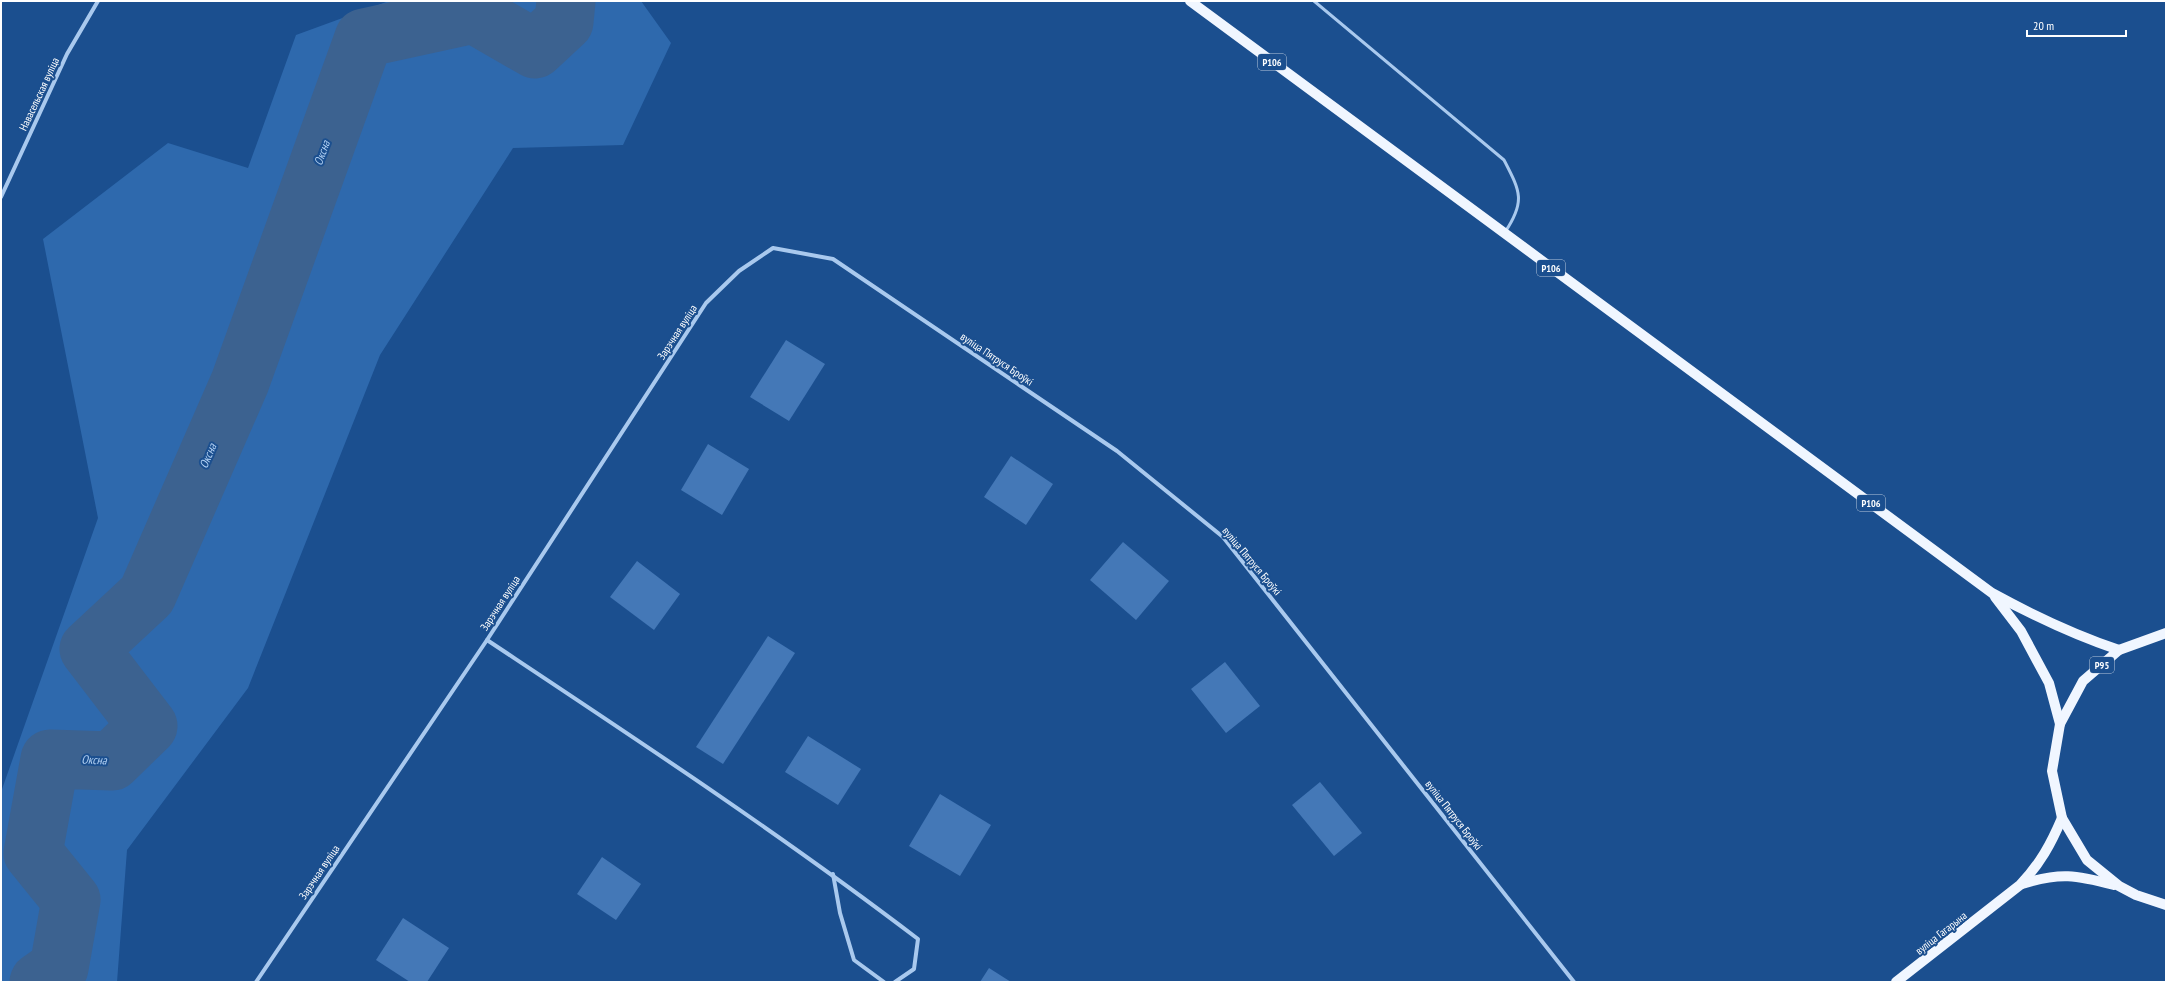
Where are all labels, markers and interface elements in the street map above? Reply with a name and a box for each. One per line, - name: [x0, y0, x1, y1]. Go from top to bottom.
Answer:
- scale bar: [2027, 12, 2126, 38]
- text: 20 m: [2033, 18, 2054, 33]
- road number: Р106: [1258, 54, 1286, 70]
- street label: Навасельская вуліца: [16, 55, 62, 133]
- water label: Оксна: [310, 137, 333, 167]
- road number: Р106: [1537, 260, 1565, 276]
- street label: Зарэчная вуліца: [654, 302, 700, 362]
- street label: вуліца Пятруся Броўкі: [958, 329, 1036, 389]
- water label: Оксна: [196, 440, 220, 470]
- road number: Р106: [1857, 495, 1885, 511]
- street label: вуліца Пятруся Броўкі: [1219, 524, 1285, 598]
- street label: Зарэчная вуліца: [477, 573, 523, 633]
- road number: Р95: [2090, 657, 2114, 673]
- water label: Оксна: [81, 752, 108, 767]
- street label: вуліца Пятруся Броўкі: [1422, 777, 1486, 853]
- street label: Зарэчная вуліца: [296, 842, 342, 902]
- street label: вуліца Гагарына: [1912, 908, 1970, 958]

